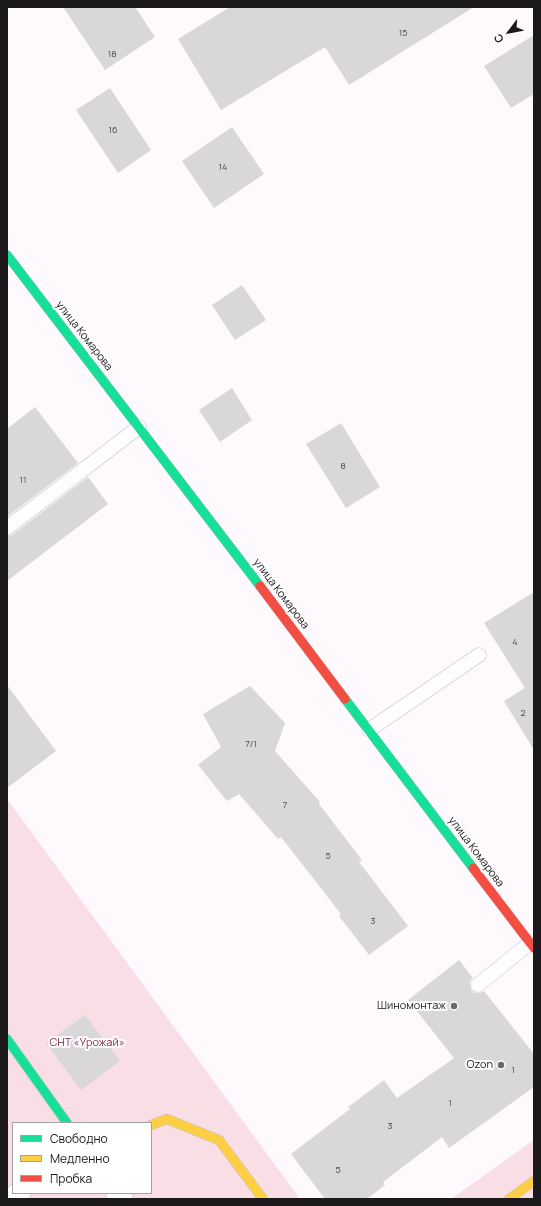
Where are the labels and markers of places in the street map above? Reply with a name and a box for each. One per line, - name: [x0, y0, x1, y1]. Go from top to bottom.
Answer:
- place label: Шиномонтаж: [377, 999, 446, 1013]
- marker: Шиномонтаж: [449, 1001, 459, 1011]
- place label: Ozon: [467, 1058, 493, 1072]
- marker: Ozon: [496, 1060, 506, 1070]

